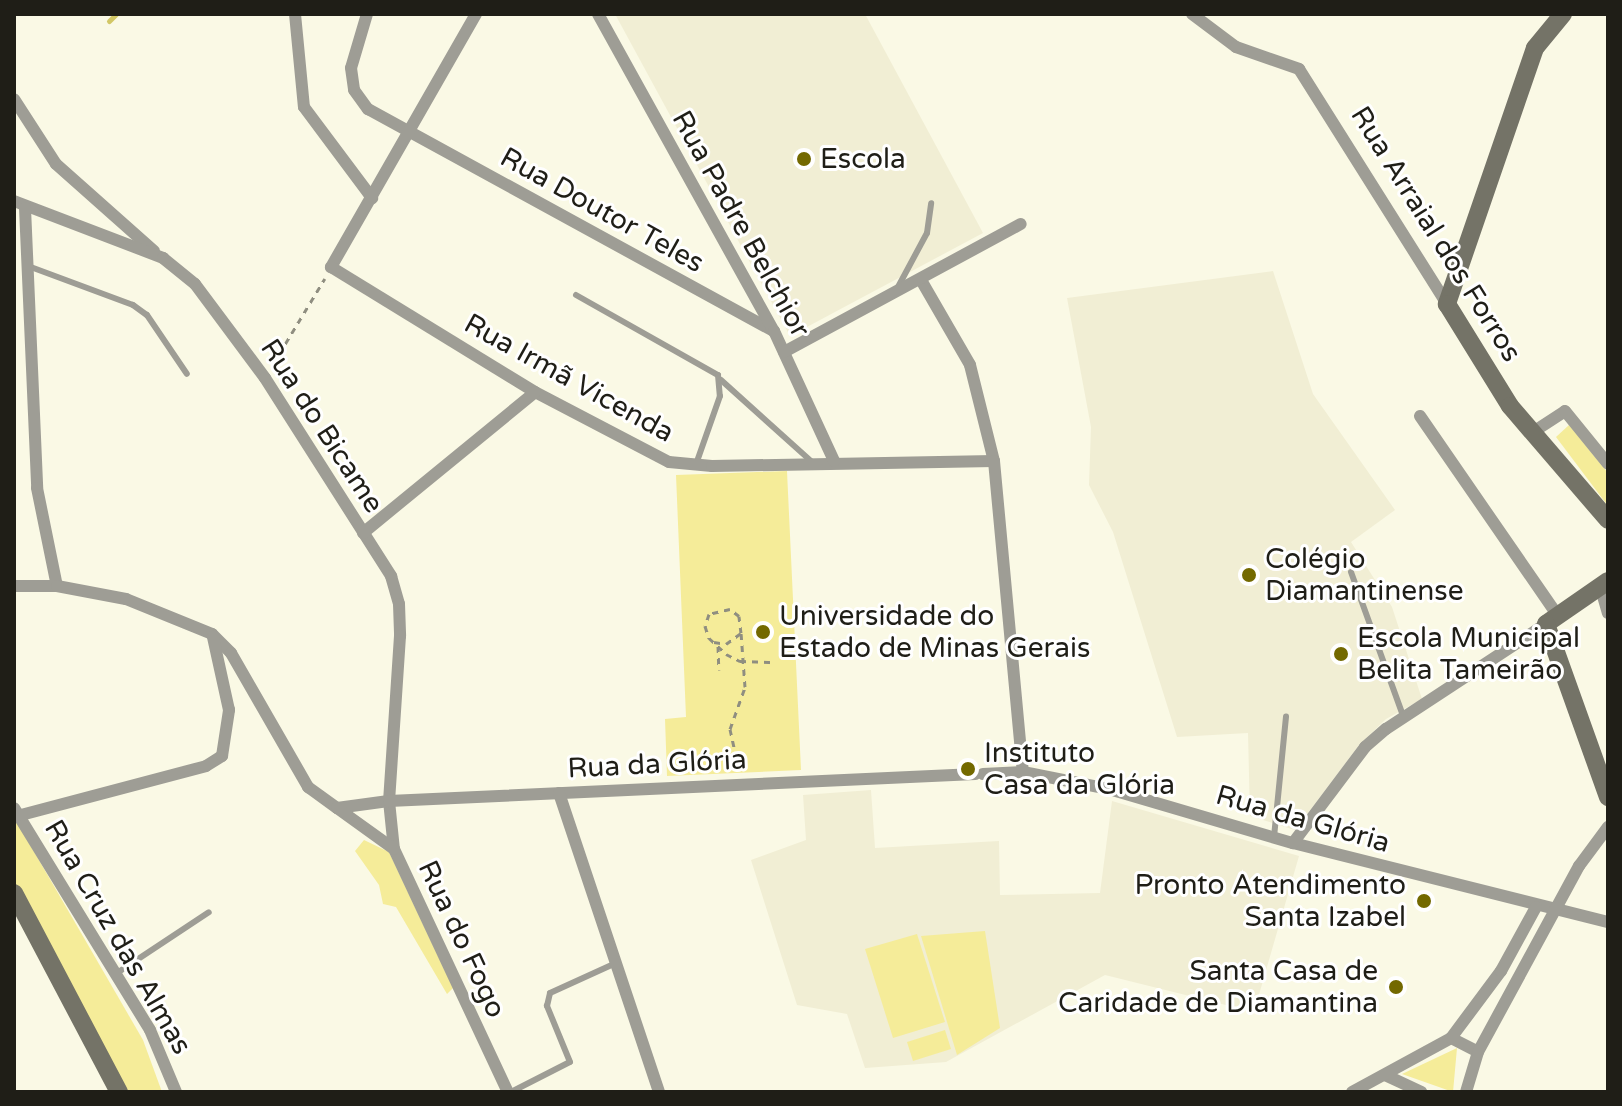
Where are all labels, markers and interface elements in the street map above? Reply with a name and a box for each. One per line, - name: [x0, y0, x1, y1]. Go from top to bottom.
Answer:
- street label: Rua Arraial dos Forros: [1344, 100, 1528, 368]
- street label: Rua Padre Belchior: [665, 105, 817, 343]
- street label: Rua Doutor Teles: [494, 140, 710, 280]
- place label: Escola: [820, 142, 906, 176]
- marker: Escola: [795, 150, 813, 168]
- street label: Rua Irmã Vicenda: [458, 306, 680, 450]
- street label: Rua do Bicame: [253, 333, 391, 519]
- place label: Colégio Diamantinense: [1265, 542, 1464, 608]
- marker: Colégio Diamantinense: [1240, 566, 1258, 584]
- place label: Universidade do Estado de Minas Gerais: [779, 599, 1090, 665]
- place label: Escola Municipal Belita Tameirão: [1357, 621, 1580, 687]
- marker: Universidade do Estado de Minas Gerais: [754, 623, 772, 641]
- marker: Escola Municipal Belita Tameirão: [1332, 645, 1350, 663]
- place label: Instituto Casa da Glória: [984, 736, 1175, 802]
- street label: Rua da Glória: [567, 743, 747, 785]
- marker: Instituto Casa da Glória: [959, 760, 977, 778]
- street label: Rua da Glória: [1212, 778, 1394, 860]
- street label: Rua Cruz das Almas: [37, 814, 199, 1060]
- street label: Rua do Fogo: [411, 855, 513, 1023]
- place label: Pronto Atendimento Santa Izabel: [1134, 868, 1406, 934]
- marker: Pronto Atendimento Santa Izabel: [1413, 890, 1435, 912]
- place label: Santa Casa de Caridade de Diamantina: [1058, 954, 1378, 1020]
- marker: Santa Casa de Caridade de Diamantina: [1385, 976, 1407, 998]

